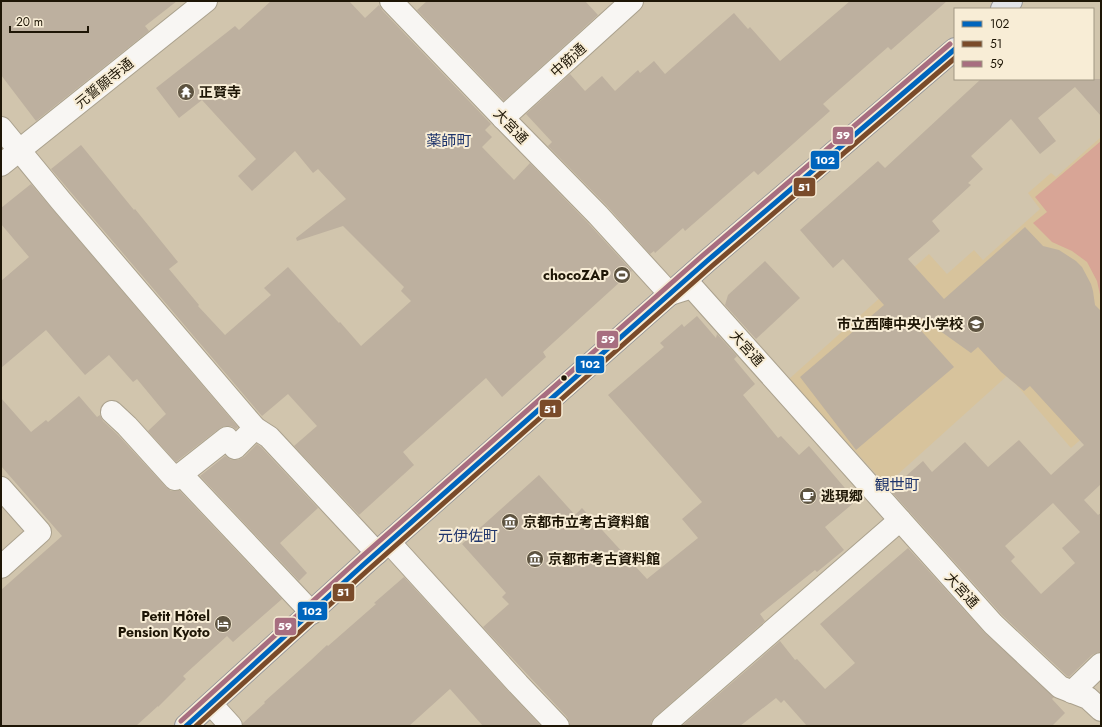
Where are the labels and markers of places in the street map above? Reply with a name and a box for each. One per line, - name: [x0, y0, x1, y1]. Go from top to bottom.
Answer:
- temple icon: 正賢寺: [176, 82, 196, 102]
- place label: 正賢寺: [199, 82, 241, 102]
- place label: chocoZAP: [543, 265, 609, 285]
- sports icon: chocoZAP: [612, 265, 632, 285]
- place label: 市立西陣中央小学校: [837, 314, 963, 334]
- school or university icon: 市立西陣中央小学校: [966, 314, 986, 334]
- unlabelled marker: [559, 373, 569, 383]
- cafe icon: 逃現郷: [798, 486, 818, 506]
- place label: 逃現郷: [821, 486, 863, 506]
- museum icon: 京都市立考古資料館: [500, 512, 520, 532]
- place label: 京都市立考古資料館: [523, 512, 649, 532]
- museum icon: 京都市考古資料館: [525, 549, 545, 569]
- place label: 京都市考古資料館: [548, 549, 660, 569]
- place label: Petit Hôtel Pension Kyoto: [118, 606, 210, 642]
- hotel icon: Petit Hôtel Pension Kyoto: [213, 614, 233, 634]

